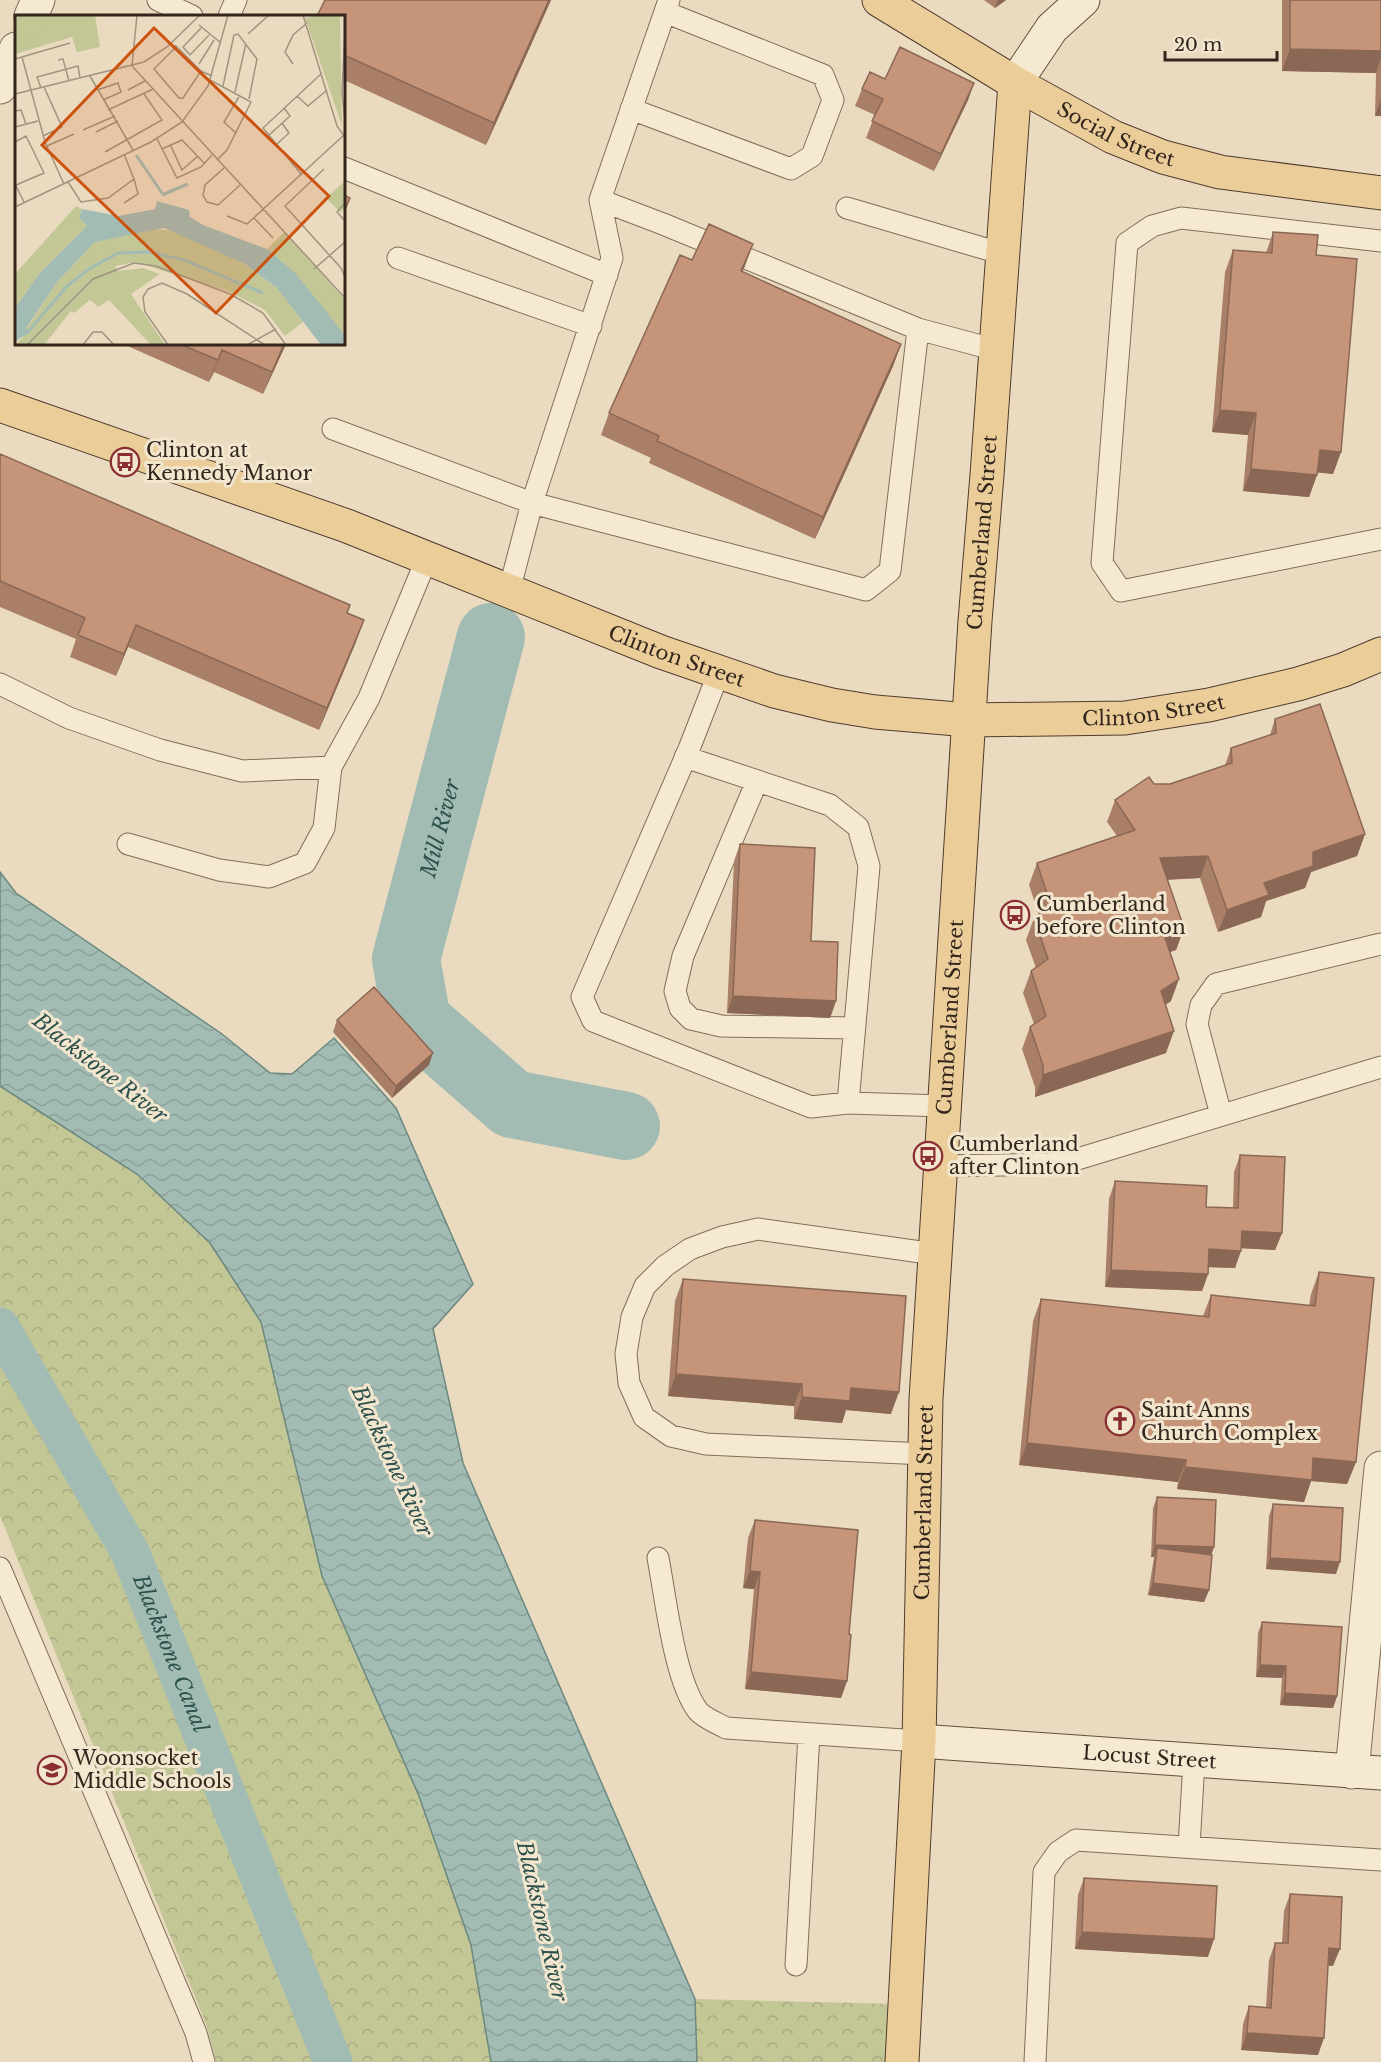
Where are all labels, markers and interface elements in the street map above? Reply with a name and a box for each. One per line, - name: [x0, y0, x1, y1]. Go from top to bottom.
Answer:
- inset map: [15, 15, 345, 345]
- scale bar: [1165, 24, 1278, 62]
- text: 20 m: [1174, 34, 1222, 56]
- street label: Social Street: [1053, 97, 1178, 172]
- street label: Cumberland Street: [962, 433, 1002, 631]
- place label: Clinton at Kennedy Manor: [146, 438, 313, 485]
- bus stop icon: Clinton at Kennedy Manor: [109, 446, 141, 478]
- street label: Clinton Street: [605, 620, 748, 692]
- street label: Clinton Street: [1082, 690, 1228, 731]
- water label: Mill River: [415, 775, 466, 881]
- place label: Cumberland before Clinton: [1035, 892, 1186, 939]
- bus stop icon: Cumberland before Clinton: [999, 899, 1031, 931]
- street label: Cumberland Street: [932, 918, 968, 1116]
- water label: Blackstone River: [27, 1007, 173, 1129]
- place label: Cumberland after Clinton: [949, 1132, 1080, 1179]
- bus stop icon: Cumberland after Clinton: [912, 1140, 944, 1172]
- water label: Blackstone River: [345, 1381, 439, 1542]
- place label: Saint Anns Church Complex: [1141, 1398, 1318, 1445]
- street label: Cumberland Street: [910, 1404, 938, 1601]
- church icon: Saint Anns Church Complex: [1104, 1405, 1136, 1437]
- water label: Blackstone Canal: [127, 1570, 214, 1737]
- street label: Locust Street: [1082, 1740, 1218, 1774]
- place label: Woonsocket Middle Schools: [72, 1746, 231, 1793]
- school or university icon: Woonsocket Middle Schools: [36, 1754, 68, 1786]
- water label: Blackstone River: [511, 1838, 573, 2005]

